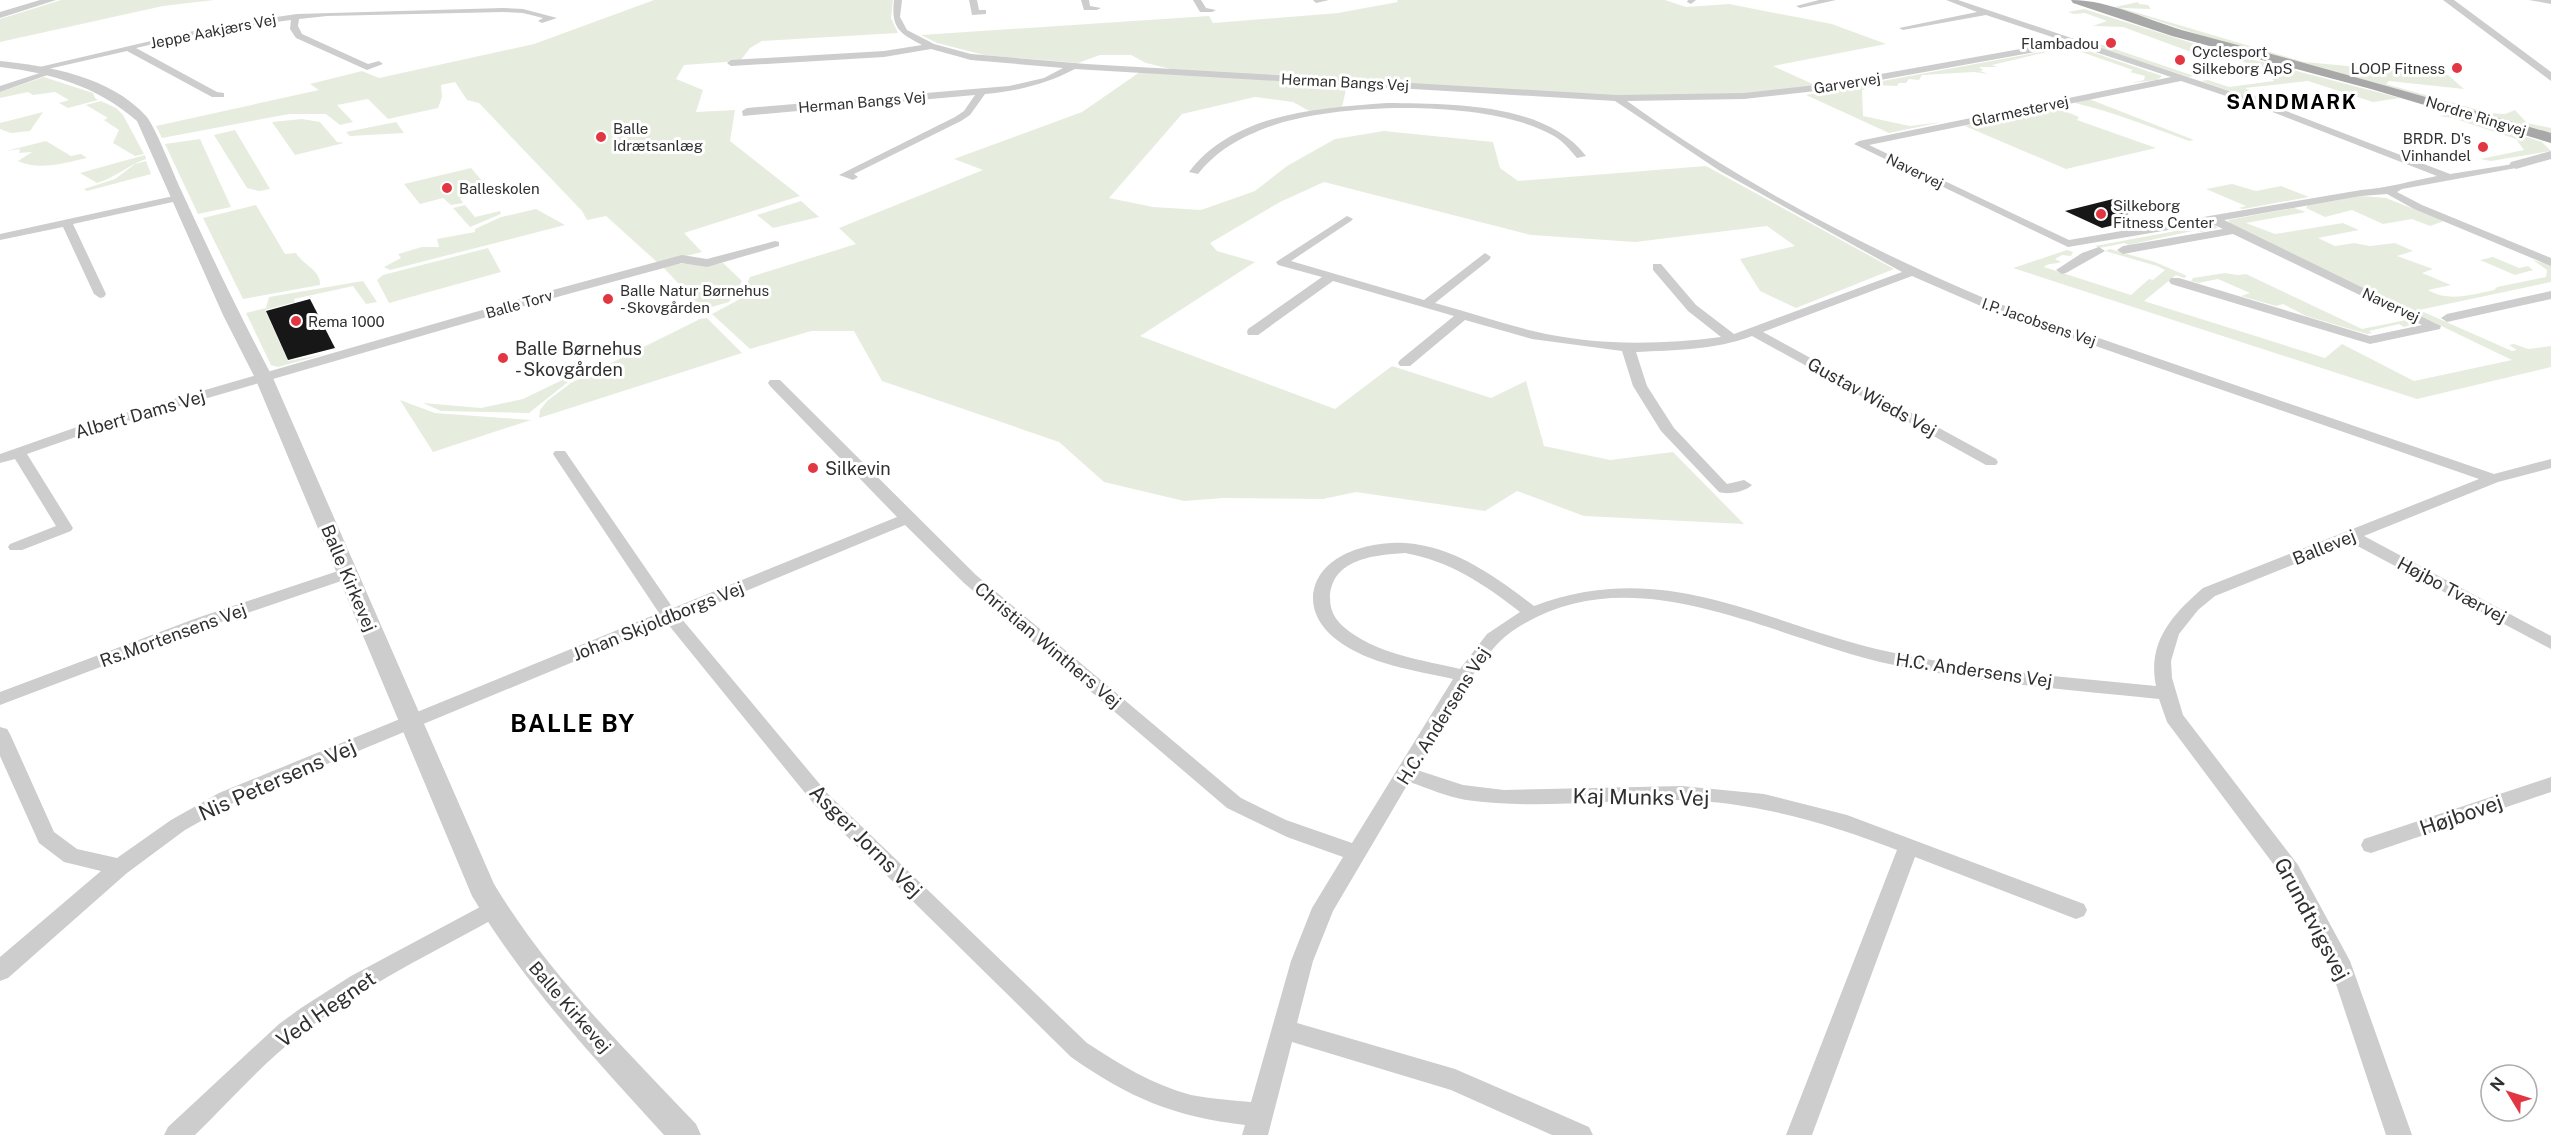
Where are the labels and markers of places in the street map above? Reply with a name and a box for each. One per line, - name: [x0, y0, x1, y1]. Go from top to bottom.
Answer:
- place label: Flambadou: [2021, 35, 2099, 52]
- marker: Flambadou: [2104, 36, 2118, 50]
- place label: Cyclesport Silkeborg ApS: [2192, 43, 2293, 77]
- marker: Cyclesport Silkeborg ApS: [2173, 53, 2187, 67]
- place label: LOOP Fitness: [2351, 60, 2445, 77]
- marker: LOOP Fitness: [2450, 61, 2464, 75]
- place label: Balle Idrætsanlæg: [613, 120, 703, 154]
- marker: Balle Idrætsanlæg: [594, 130, 608, 144]
- place label: BRDR. D's Vinhandel: [2401, 130, 2471, 164]
- marker: BRDR. D's Vinhandel: [2476, 140, 2490, 154]
- place label: Balleskolen: [459, 180, 540, 197]
- marker: Balleskolen: [440, 181, 454, 195]
- place label: Silkeborg Fitness Center: [2113, 197, 2215, 231]
- marker: Silkeborg Fitness Center: [2094, 207, 2108, 221]
- place label: Balle Natur Børnehus - Skovgården: [620, 282, 769, 316]
- marker: Balle Natur Børnehus - Skovgården: [601, 292, 615, 306]
- place label: Rema 1000: [308, 313, 385, 330]
- marker: Rema 1000: [289, 314, 303, 328]
- place label: Balle Børnehus - Skovgården: [515, 338, 642, 380]
- marker: Balle Børnehus - Skovgården: [496, 351, 510, 365]
- place label: Silkevin: [825, 458, 891, 479]
- marker: Silkevin: [806, 461, 820, 475]

